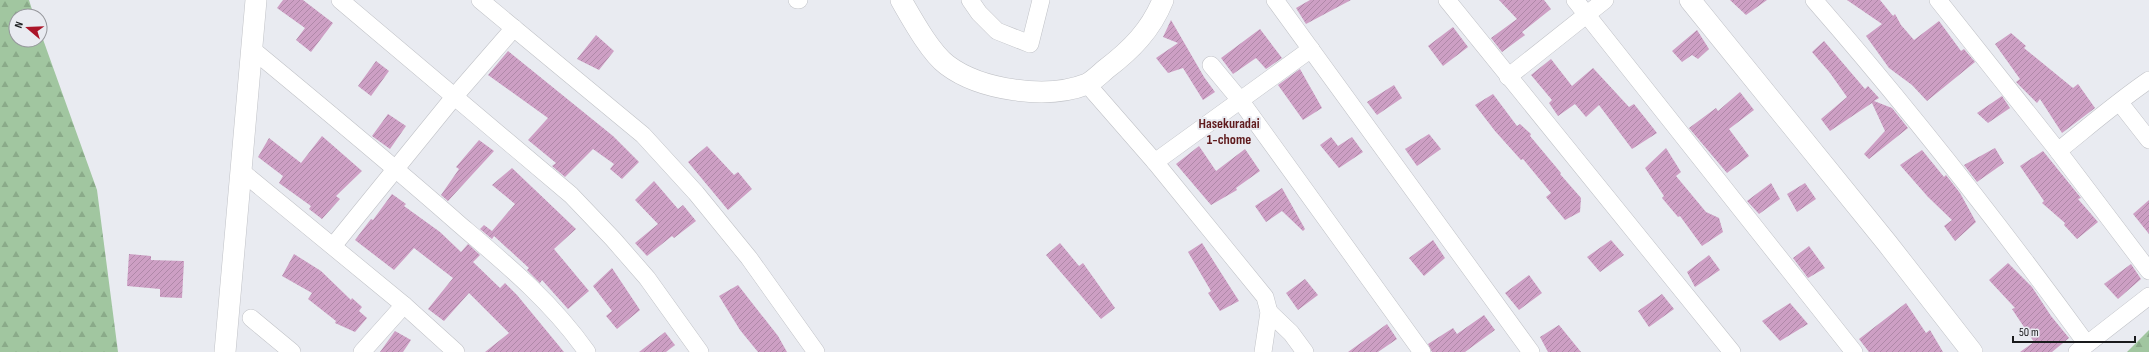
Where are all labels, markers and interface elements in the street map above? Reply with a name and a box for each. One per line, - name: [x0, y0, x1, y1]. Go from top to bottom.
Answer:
- north arrow: [8, 8, 48, 48]
- text: N: [12, 20, 26, 30]
- district label: Hasekuradai 1-chome: [1198, 115, 1260, 148]
- scale bar: [2013, 318, 2135, 344]
- text: 50 m: [2019, 325, 2039, 340]

